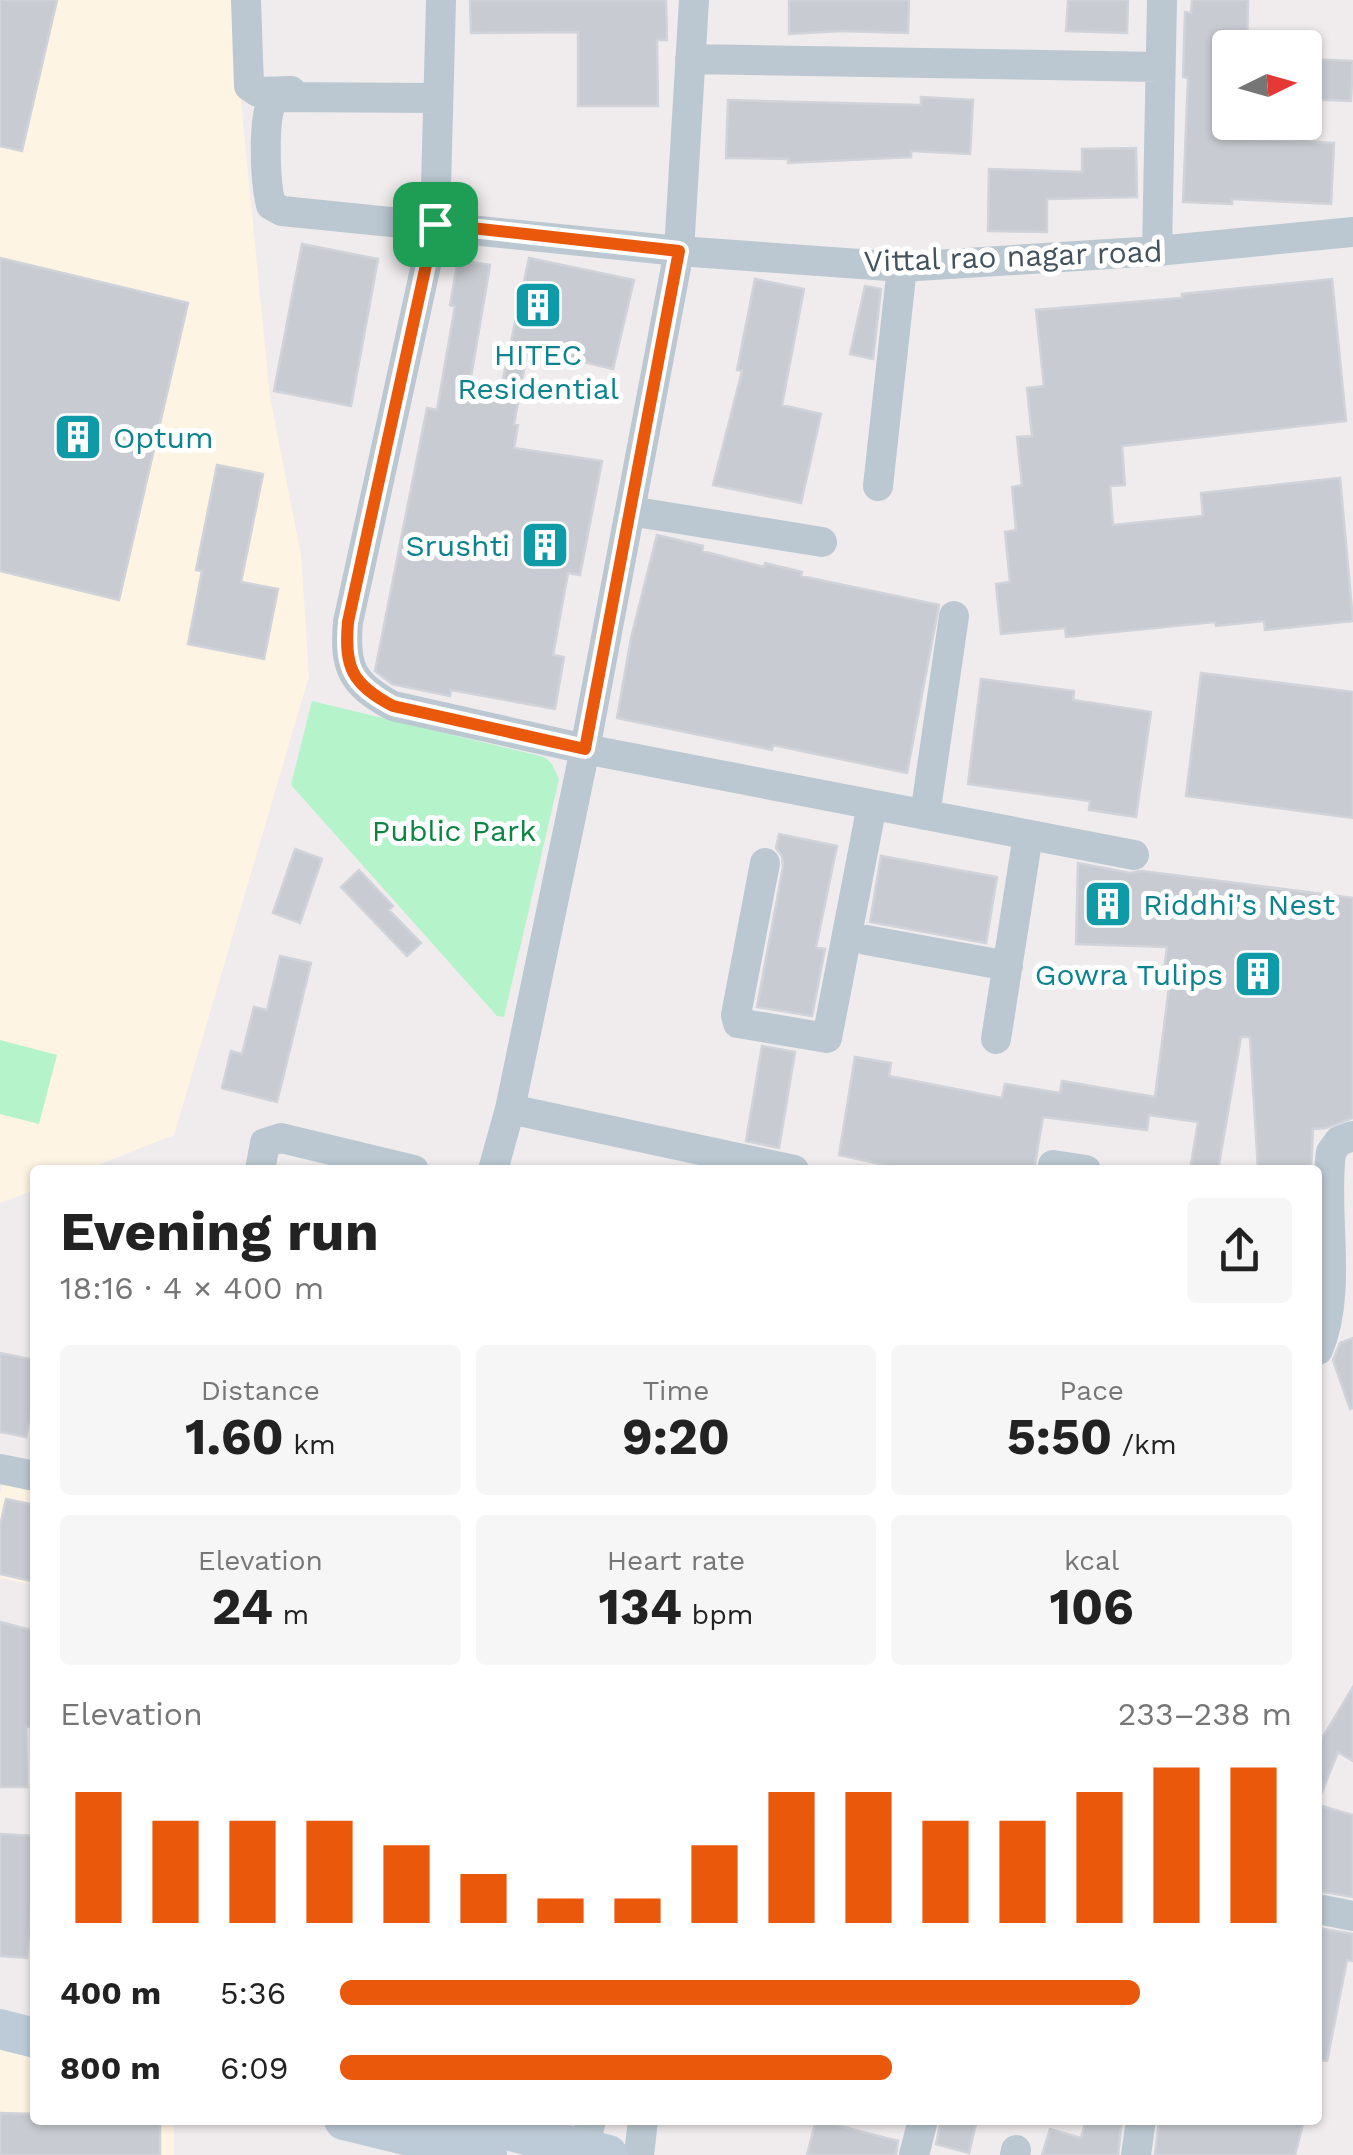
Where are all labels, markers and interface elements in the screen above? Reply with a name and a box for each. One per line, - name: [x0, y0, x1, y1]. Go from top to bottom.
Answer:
- north arrow: [1212, 30, 1322, 140]
- map controls: [1212, 30, 1322, 140]
- pin: [393, 182, 478, 267]
- icon: arrive: [408, 197, 463, 252]
- street label: Vittal rao nagar road: [863, 233, 1163, 279]
- building icon: HITEC Residential: [512, 279, 564, 331]
- place label: HITEC Residential: [457, 337, 619, 406]
- building icon: Optum: [52, 411, 104, 463]
- place label: Optum: [113, 420, 214, 455]
- building icon: Srushti: [519, 519, 571, 571]
- place label: Srushti: [405, 528, 510, 563]
- park label: Public Park: [372, 813, 536, 848]
- building icon: Riddhi's Nest: [1082, 878, 1134, 930]
- place label: Riddhi's Nest: [1143, 887, 1336, 922]
- building icon: Gowra Tulips: [1232, 948, 1284, 1000]
- place label: Gowra Tulips: [1035, 957, 1223, 992]
- button: share: [1187, 1198, 1292, 1303]
- text: Evening run: [60, 1199, 379, 1263]
- text: 18:16 · 4 × 400 m: [60, 1269, 324, 1307]
- text: Distance: [201, 1374, 320, 1407]
- text: Time: [643, 1374, 709, 1407]
- text: Pace: [1059, 1374, 1124, 1407]
- text: 1.60: [185, 1407, 284, 1466]
- text: 9:20: [622, 1407, 730, 1466]
- text: 5:50: [1007, 1407, 1112, 1466]
- text: km: [284, 1428, 336, 1461]
- text: /km: [1112, 1428, 1177, 1461]
- text: Elevation: [198, 1544, 323, 1577]
- text: Heart rate: [607, 1544, 745, 1577]
- text: kcal: [1064, 1544, 1119, 1577]
- text: 24: [211, 1577, 273, 1636]
- text: 134: [599, 1577, 682, 1636]
- text: 106: [1049, 1577, 1134, 1636]
- text: m: [273, 1598, 309, 1631]
- text: bpm: [682, 1598, 753, 1631]
- text: Elevation: [60, 1695, 203, 1733]
- text: 233–238 m: [1118, 1695, 1292, 1733]
- text: 400 m: [60, 1974, 161, 2012]
- text: 5:36: [220, 1974, 286, 2012]
- text: 800 m: [60, 2049, 161, 2087]
- text: 6:09: [220, 2049, 289, 2087]

